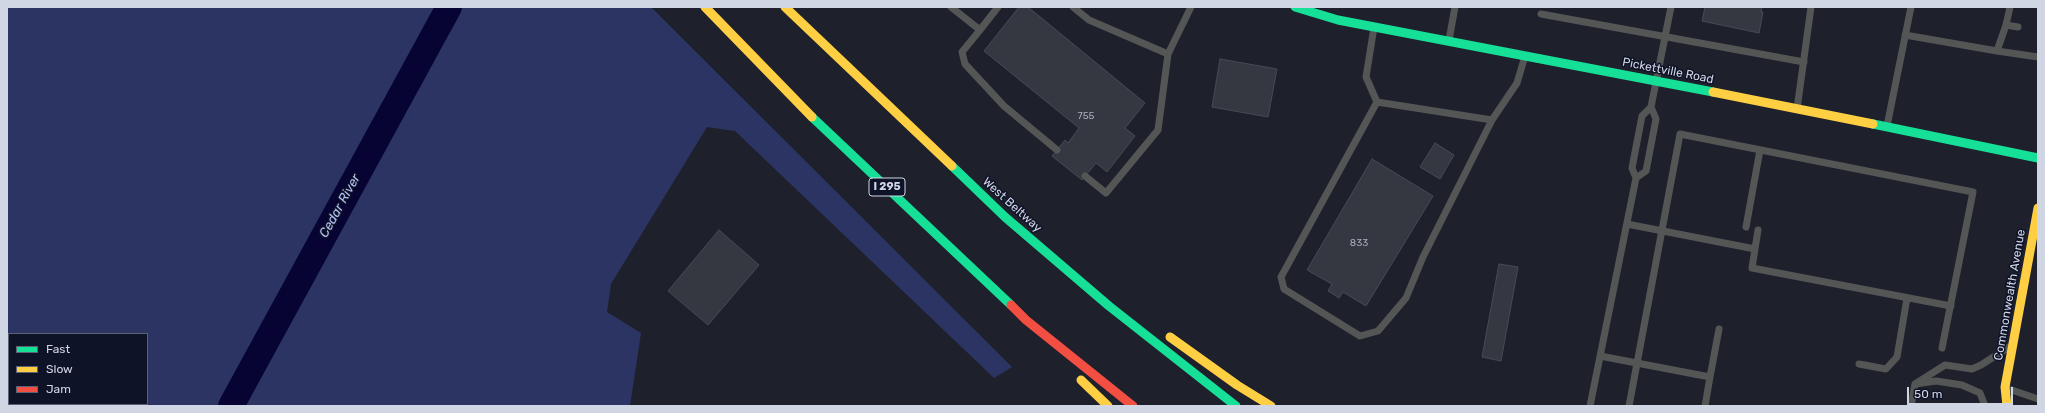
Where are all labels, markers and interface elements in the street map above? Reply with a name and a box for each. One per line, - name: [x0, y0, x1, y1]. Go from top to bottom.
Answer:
- street label: Pickettville Road: [1621, 55, 1715, 87]
- house number: 755: [1077, 110, 1095, 122]
- water label: Cedar River: [316, 171, 364, 241]
- street label: West Beltway: [979, 175, 1045, 235]
- road number: I 295: [869, 178, 905, 196]
- street label: Commonwealth Avenue: [1991, 228, 2029, 362]
- house number: 833: [1350, 237, 1368, 249]
- legend: [8, 333, 148, 405]
- text: Fast: [46, 342, 70, 356]
- text: Slow: [46, 362, 73, 376]
- scale bar: [1909, 379, 2015, 405]
- text: Jam: [46, 382, 71, 396]
- text: 50 m: [1914, 387, 1942, 401]

